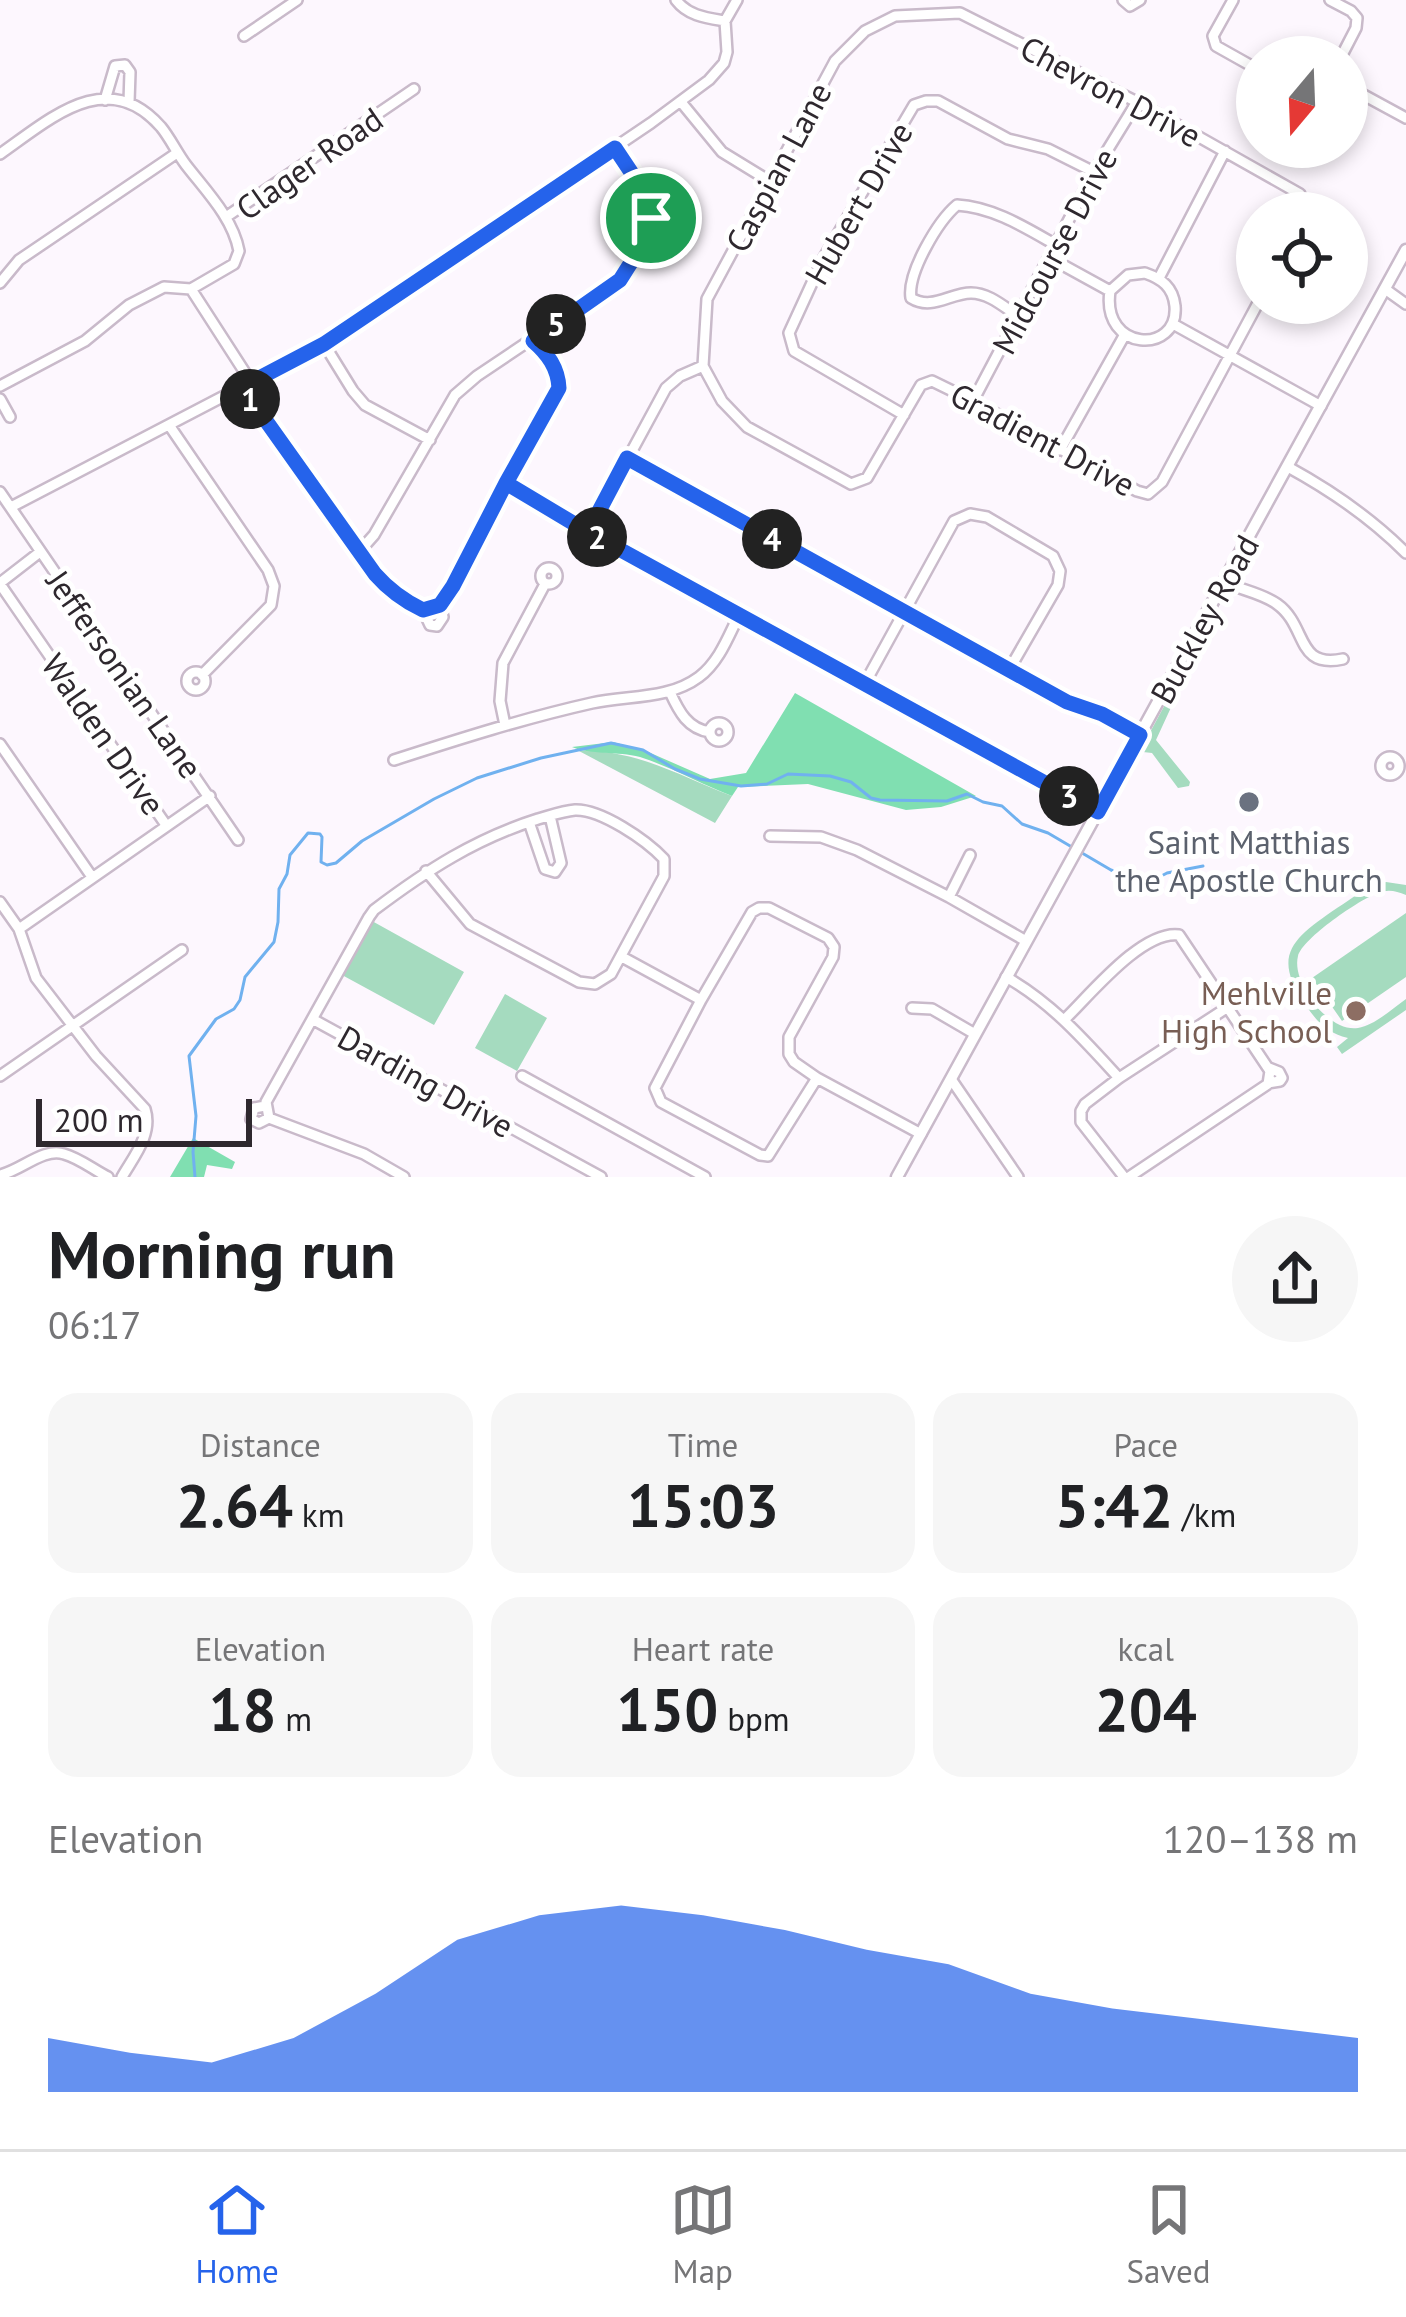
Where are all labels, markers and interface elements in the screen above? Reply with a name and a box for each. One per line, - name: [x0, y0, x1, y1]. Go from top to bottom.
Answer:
- street label: Chevron Drive: [1013, 25, 1209, 157]
- north arrow: [1236, 36, 1368, 168]
- map controls: [1236, 36, 1368, 324]
- street label: Caspian Lane: [715, 75, 841, 259]
- street label: Clager Road: [227, 97, 391, 229]
- street label: Hubert Drive: [794, 114, 922, 292]
- street label: Midcourse Drive: [982, 141, 1126, 361]
- pin: [600, 167, 702, 269]
- icon: arrive: [618, 185, 684, 251]
- button: locate: [1236, 192, 1368, 324]
- pin: 5: [526, 294, 586, 354]
- text: 5: [547, 302, 565, 345]
- pin: 1: [220, 369, 280, 429]
- street label: Gradient Drive: [943, 372, 1143, 506]
- text: 1: [241, 377, 259, 420]
- pin: 2: [567, 507, 627, 567]
- pin: 4: [742, 509, 802, 569]
- text: 2: [588, 515, 606, 558]
- text: 4: [763, 517, 781, 560]
- street label: Buckley Road: [1140, 527, 1268, 711]
- street label: Jeffersonian Lane: [36, 560, 213, 786]
- street label: Walden Drive: [33, 645, 175, 823]
- pin: 3: [1039, 766, 1099, 826]
- text: 3: [1060, 774, 1078, 817]
- marker: Saint Matthias the Apostle Church: [1236, 789, 1262, 815]
- place label: Saint Matthias the Apostle Church: [1115, 820, 1383, 901]
- place label: Mehlville High School: [1161, 971, 1332, 1052]
- marker: Mehlville High School: [1343, 998, 1369, 1024]
- street label: Darding Drive: [331, 1015, 521, 1147]
- scale bar: [36, 1093, 252, 1146]
- text: 200 m: [54, 1098, 144, 1141]
- text: Morning run: [48, 1211, 396, 1296]
- button: share: [1232, 1216, 1358, 1342]
- text: 06:17: [48, 1299, 142, 1350]
- text: Distance: [200, 1423, 321, 1466]
- text: Time: [668, 1423, 738, 1466]
- text: Pace: [1113, 1423, 1178, 1466]
- text: 2.64: [176, 1466, 293, 1544]
- text: 15:03: [627, 1466, 779, 1544]
- text: 5:42: [1055, 1466, 1173, 1544]
- text: km: [293, 1493, 344, 1536]
- text: /km: [1173, 1493, 1236, 1536]
- text: Elevation: [195, 1627, 326, 1670]
- text: Heart rate: [632, 1627, 774, 1670]
- text: kcal: [1118, 1627, 1174, 1670]
- text: 18: [209, 1670, 277, 1748]
- text: 150: [616, 1670, 718, 1748]
- text: 204: [1095, 1670, 1197, 1748]
- text: m: [277, 1697, 312, 1740]
- text: bpm: [718, 1697, 790, 1740]
- text: Elevation: [48, 1813, 203, 1864]
- text: 120–138 m: [1163, 1813, 1358, 1864]
- tab: Home: [195, 2177, 279, 2292]
- tab: Map: [670, 2177, 736, 2292]
- tab: Saved: [1127, 2177, 1211, 2292]

